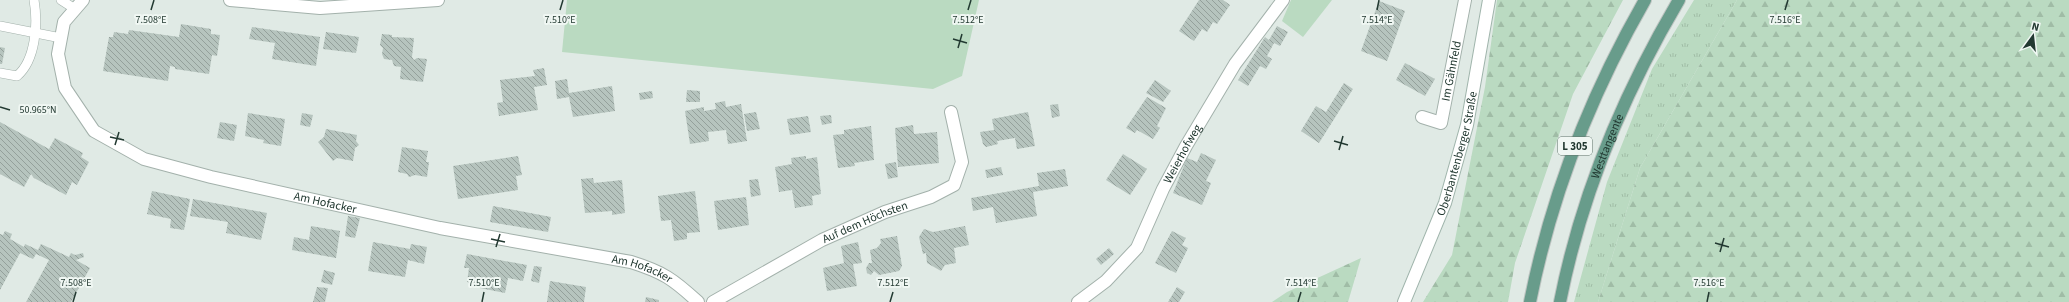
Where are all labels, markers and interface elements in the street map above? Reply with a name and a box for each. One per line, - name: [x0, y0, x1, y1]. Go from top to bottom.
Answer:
- text: 7.508°E: [136, 13, 166, 27]
- text: 7.510°E: [545, 13, 575, 27]
- text: 7.512°E: [953, 13, 983, 27]
- text: 7.514°E: [1362, 13, 1392, 27]
- text: 7.516°E: [1770, 13, 1800, 27]
- north arrow: [2013, 16, 2053, 56]
- text: N: [2030, 19, 2041, 35]
- street label: Im Gähnfeld: [1437, 39, 1466, 103]
- street label: Oberbantenberger Straße: [1433, 90, 1482, 219]
- text: 50.965°N: [19, 103, 57, 117]
- street label: Westtangente: [1587, 111, 1628, 181]
- street label: Weierhofweg: [1159, 121, 1206, 187]
- road number: L 305: [1558, 137, 1592, 155]
- street label: Am Hofacker: [292, 188, 359, 218]
- street label: Auf dem Höchsten: [820, 197, 910, 248]
- street label: Am Hofacker: [610, 251, 677, 288]
- text: 7.508°E: [61, 276, 91, 290]
- text: 7.510°E: [469, 276, 499, 290]
- text: 7.512°E: [878, 276, 908, 290]
- text: 7.514°E: [1286, 276, 1316, 290]
- text: 7.516°E: [1694, 276, 1724, 290]

